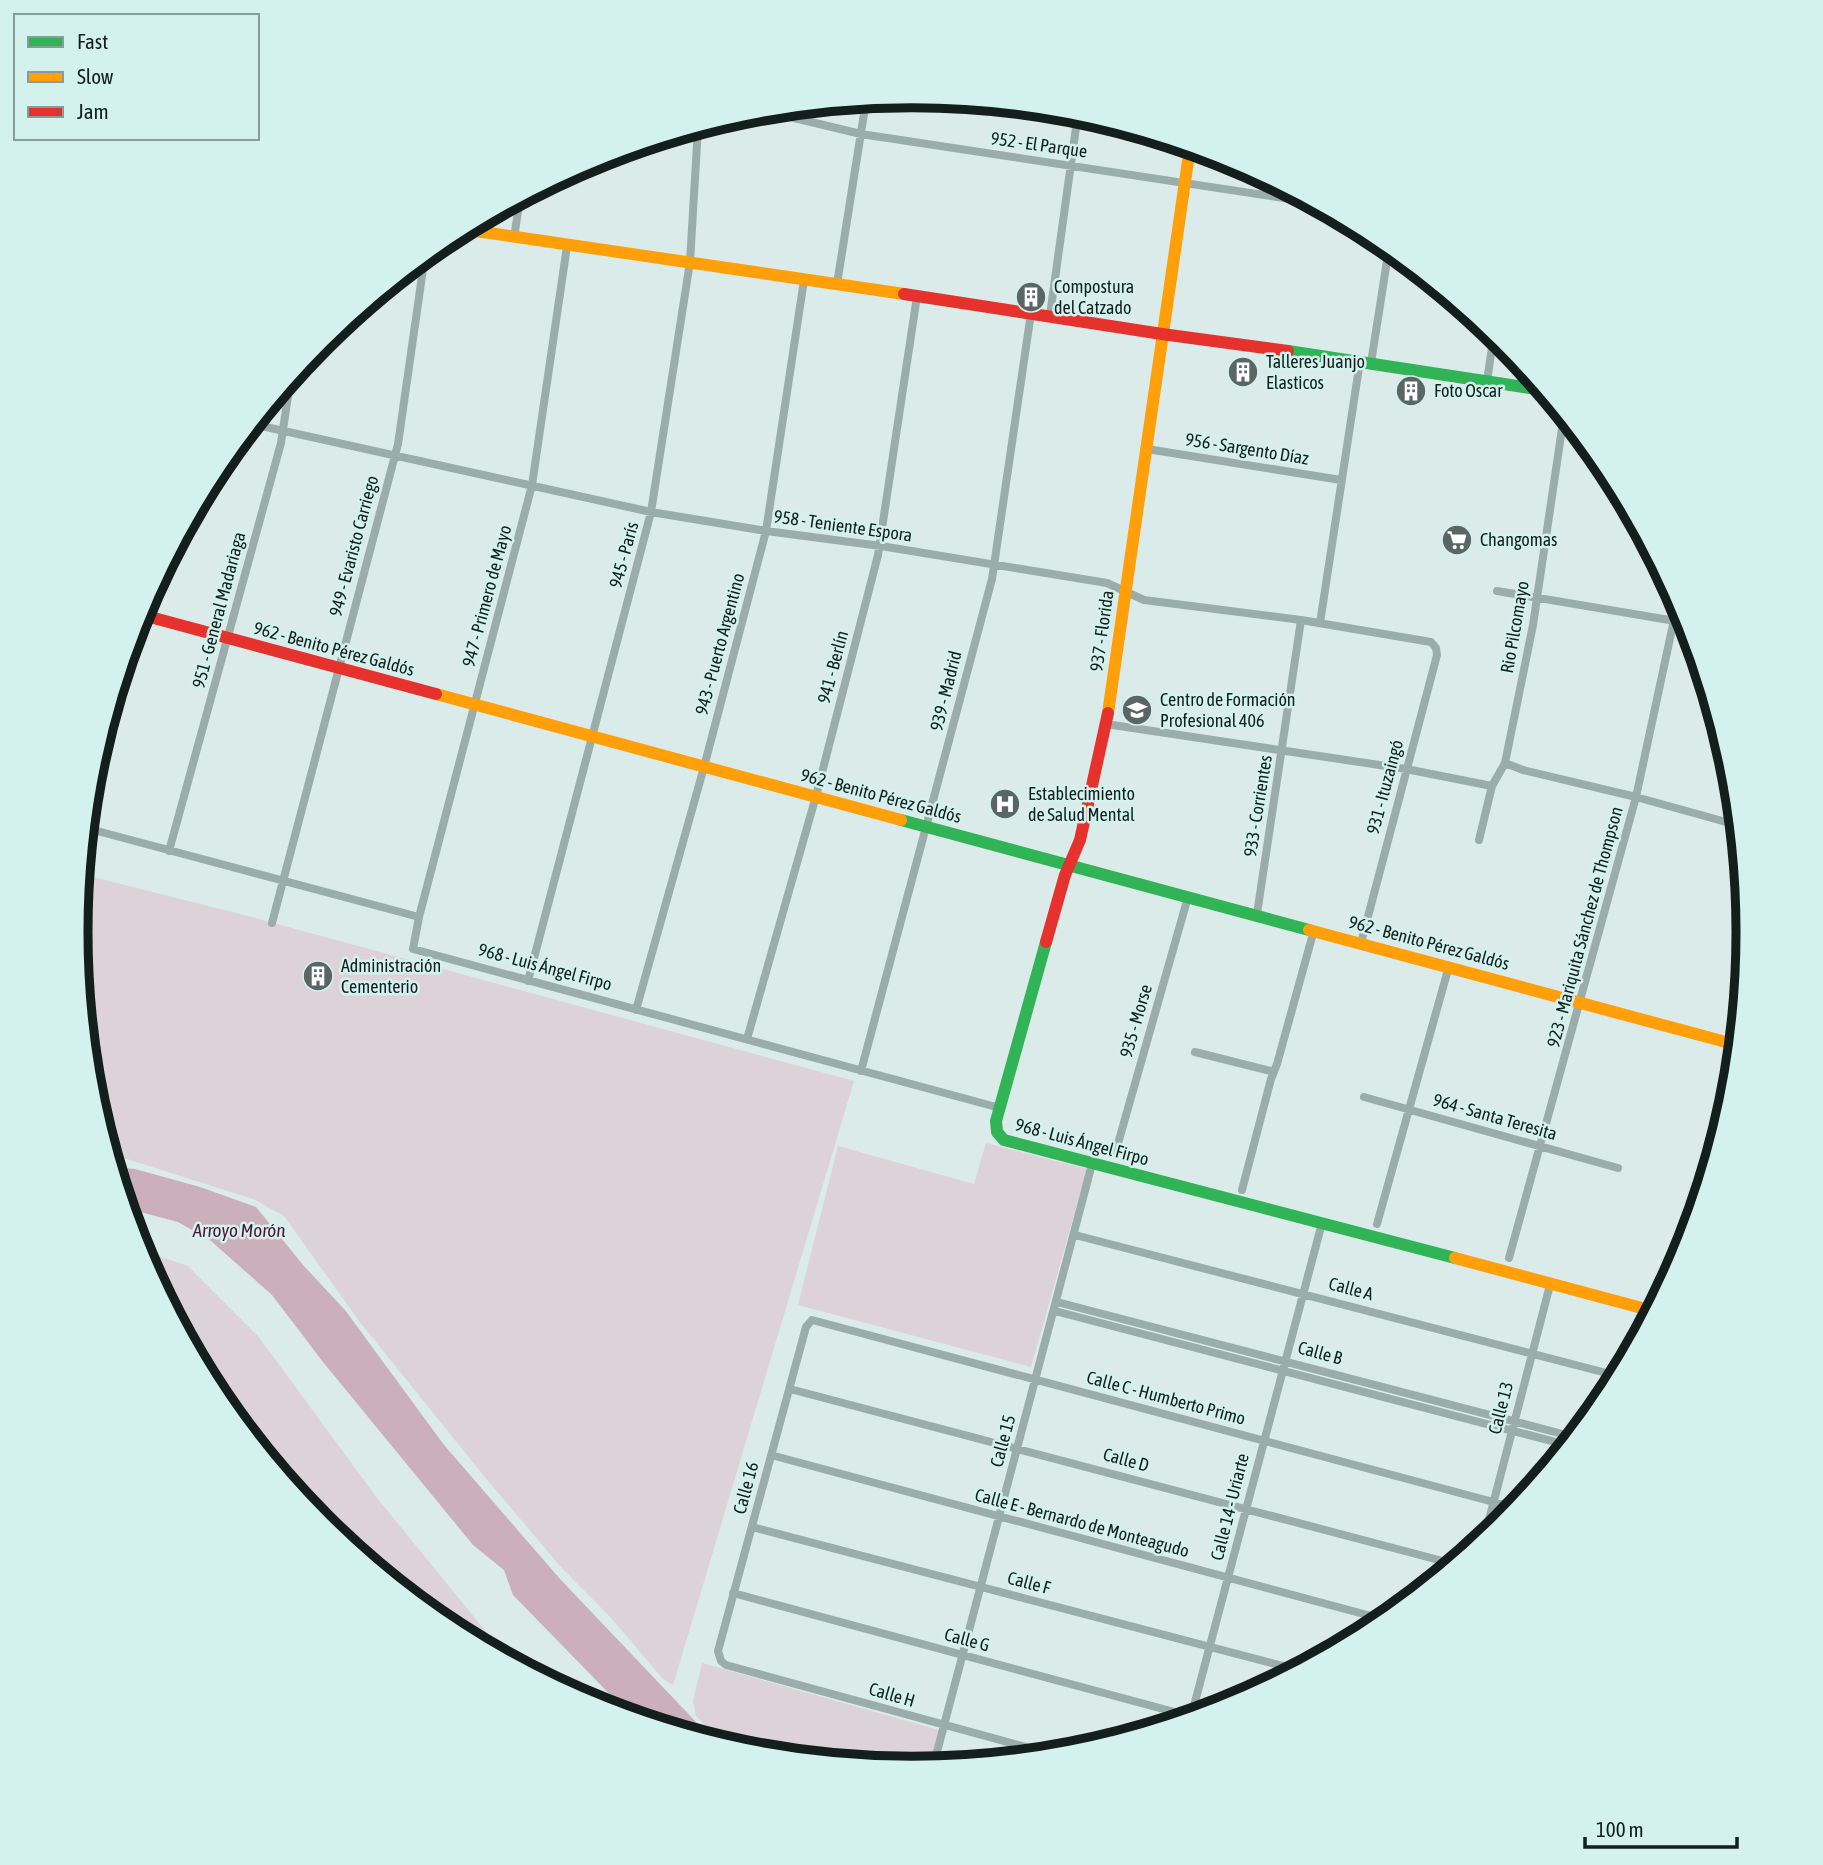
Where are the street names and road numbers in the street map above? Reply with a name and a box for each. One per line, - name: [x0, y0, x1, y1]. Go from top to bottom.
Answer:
- street label: 952 - El Parque: [989, 127, 1089, 162]
- street label: 956 - Sargento Díaz: [1184, 428, 1311, 469]
- street label: 949 - Evaristo Carriego: [325, 473, 382, 619]
- street label: 958 - Teniente Espora: [773, 505, 914, 546]
- street label: 945 - París: [605, 520, 642, 590]
- street label: 947 - Primero de Mayo: [458, 523, 516, 669]
- street label: 951 - General Madariaga: [188, 529, 249, 690]
- street label: 943 - Puerto Argentino: [690, 571, 749, 717]
- street label: Rio Pilcomayo: [1496, 579, 1533, 675]
- street label: 937 - Florida: [1085, 589, 1118, 673]
- street label: 962 - Benito Pérez Galdós: [252, 617, 417, 680]
- street label: 941 - Berlín: [813, 628, 852, 706]
- street label: 939 - Madrid: [925, 649, 966, 733]
- street label: 931 - Ituzaingó: [1362, 737, 1407, 836]
- street label: 933 - Corrientes: [1239, 754, 1276, 858]
- street label: 962 - Benito Pérez Galdós: [799, 764, 964, 827]
- street label: 923 - Mariquita Sánchez de Thompson: [1542, 804, 1627, 1049]
- street label: 962 - Benito Pérez Galdós: [1347, 911, 1512, 974]
- street label: 968 - Luis Ángel Firpo: [476, 939, 614, 994]
- street label: 935 - Morse: [1115, 982, 1156, 1060]
- street label: 964 - Santa Teresita: [1431, 1089, 1560, 1144]
- street label: 968 - Luis Ángel Firpo: [1013, 1114, 1151, 1169]
- street label: Calle A: [1327, 1273, 1376, 1305]
- street label: Calle B: [1296, 1337, 1345, 1369]
- street label: Calle C - Humberto Primo: [1084, 1366, 1248, 1429]
- street label: Calle 13: [1484, 1379, 1517, 1436]
- street label: Calle 15: [985, 1412, 1020, 1469]
- street label: Calle D: [1101, 1443, 1151, 1476]
- street label: Calle 14 - Uriarte: [1206, 1451, 1253, 1563]
- street label: Calle 16: [728, 1459, 763, 1516]
- street label: Calle E - Bernardo de Monteagudo: [973, 1484, 1192, 1561]
- street label: Calle F: [1005, 1567, 1054, 1599]
- street label: Calle G: [942, 1623, 992, 1656]
- street label: Calle H: [867, 1678, 918, 1711]

